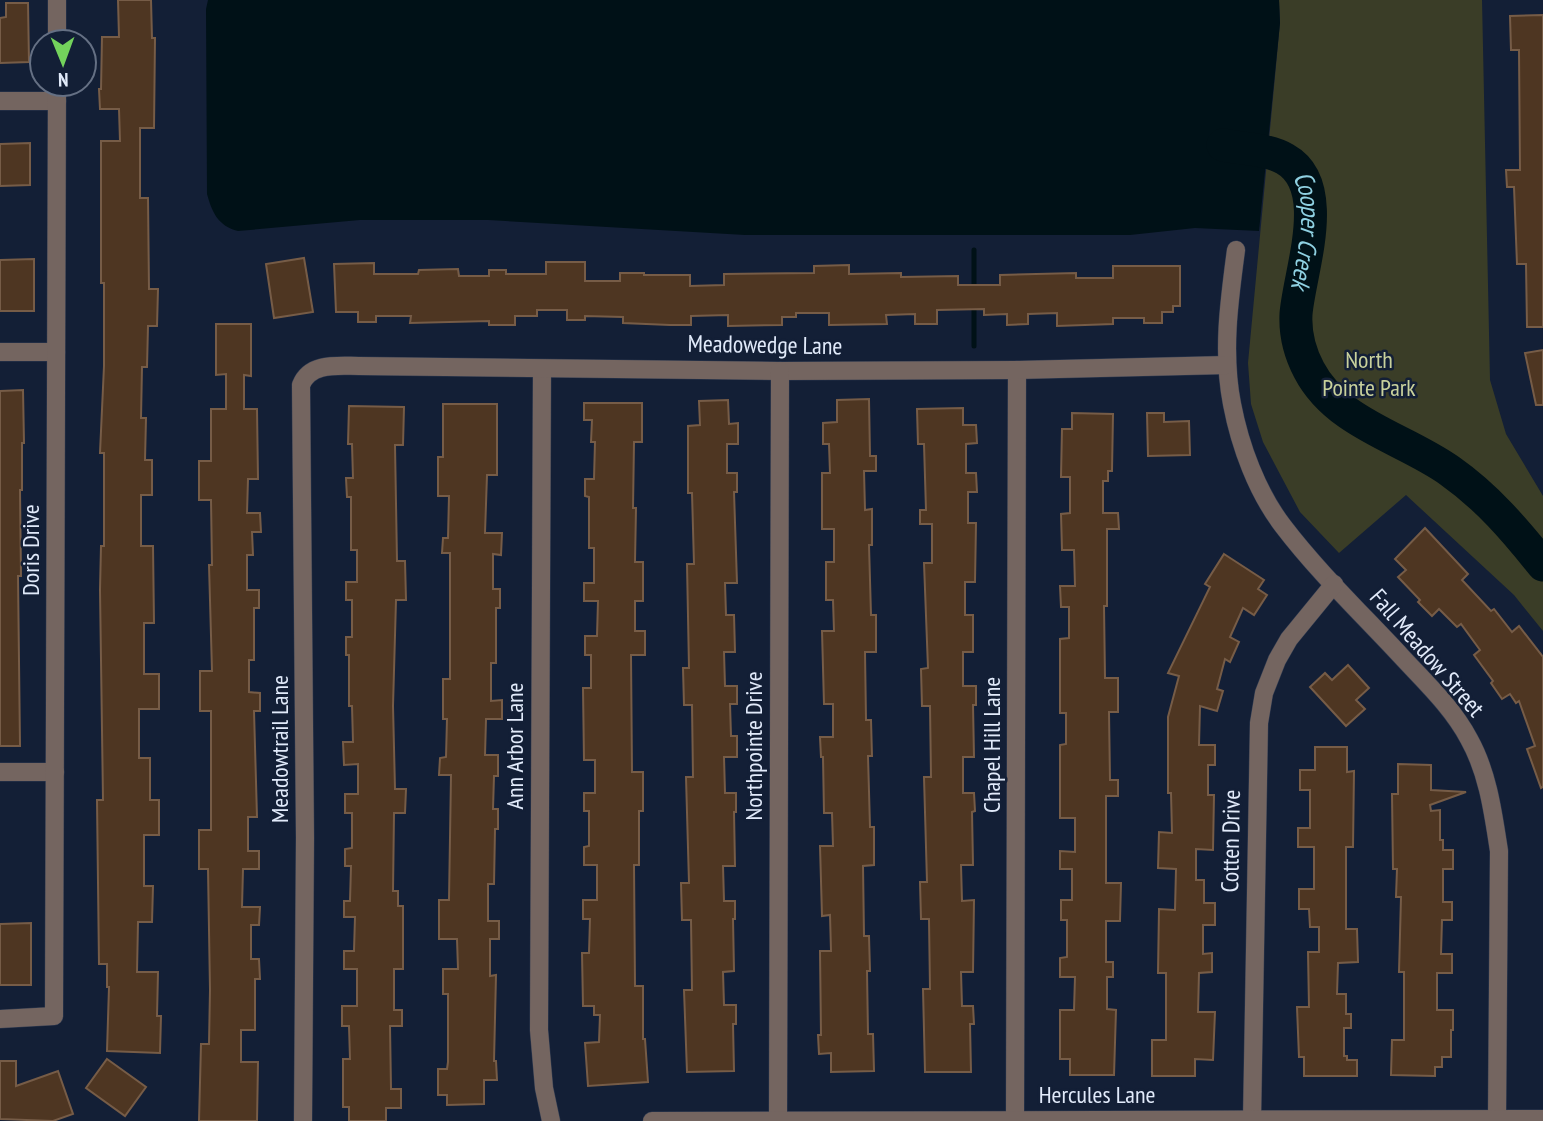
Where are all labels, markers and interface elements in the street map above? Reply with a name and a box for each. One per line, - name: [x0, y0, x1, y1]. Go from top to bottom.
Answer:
- north arrow: [28, 28, 98, 98]
- text: N: [58, 68, 69, 92]
- water label: Cooper Creek: [1284, 165, 1328, 295]
- street label: Meadowedge Lane: [687, 328, 843, 361]
- park label: North Pointe Park: [1322, 344, 1416, 403]
- street label: Doris Drive: [15, 504, 46, 596]
- street label: Fall Meadow Street: [1363, 582, 1492, 723]
- street label: Northpointe Drive: [738, 671, 769, 821]
- street label: Meadowtrail Lane: [264, 675, 295, 823]
- street label: Chapel Hill Lane: [976, 677, 1007, 813]
- street label: Ann Arbor Lane: [499, 683, 530, 809]
- street label: Cotten Drive: [1214, 789, 1247, 893]
- street label: Hercules Lane: [1039, 1079, 1155, 1110]

